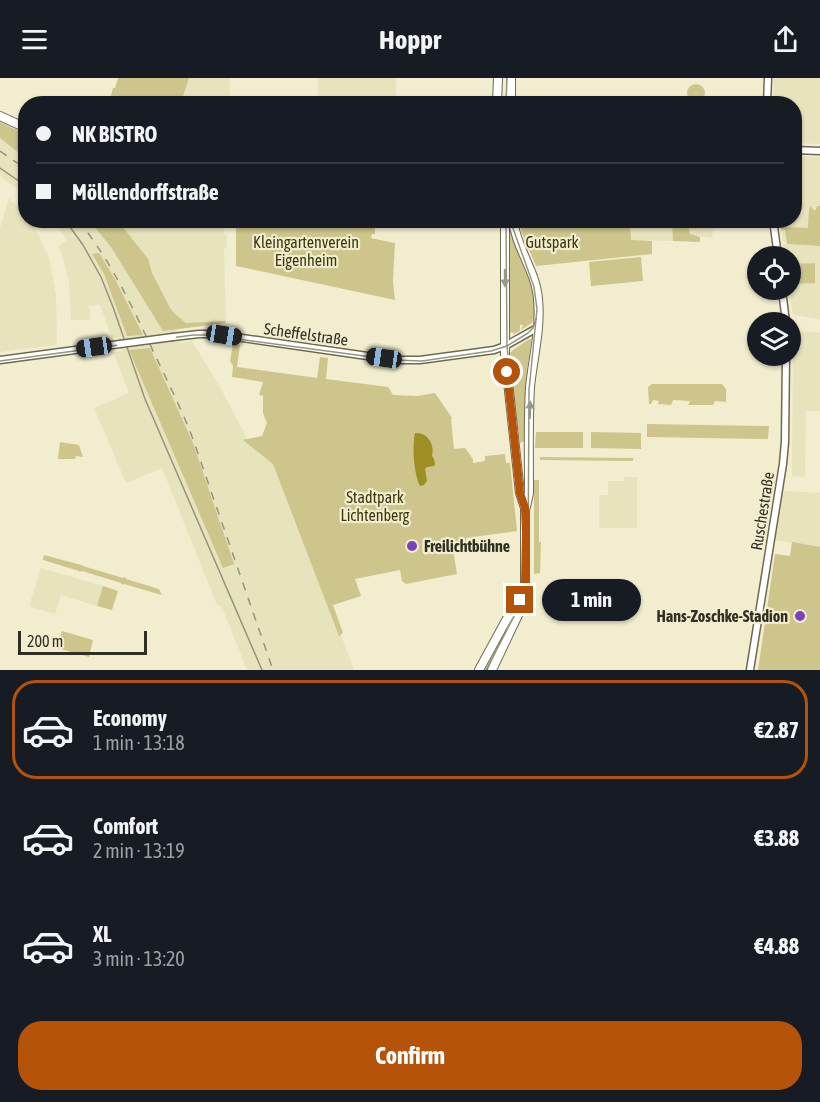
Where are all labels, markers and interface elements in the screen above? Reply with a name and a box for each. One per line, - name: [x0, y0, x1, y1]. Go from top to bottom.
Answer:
- icon: menu: [18, 23, 51, 56]
- icon: share: [769, 23, 802, 56]
- text: Hoppr: [379, 24, 441, 55]
- text: NK BISTRO: [72, 121, 157, 147]
- text: Möllendorffstraße: [72, 179, 219, 205]
- park label: Kleingartenverein Eigenheim: [253, 233, 359, 270]
- park label: Gutspark: [525, 233, 579, 252]
- map controls: [747, 246, 801, 366]
- button: locate: [747, 246, 801, 300]
- one-way arrow: [500, 268, 510, 287]
- button: layers: [747, 312, 801, 366]
- street label: Scheffelstraße: [263, 319, 349, 349]
- car: [205, 323, 243, 347]
- car: [75, 336, 113, 358]
- car: [365, 347, 403, 369]
- route start: [493, 358, 520, 385]
- one-way arrow: [525, 400, 534, 419]
- street label: Ruschestraße: [747, 470, 777, 552]
- park label: Stadtpark Lichtenberg: [341, 488, 410, 525]
- place label: Freilichtbühne: [424, 537, 510, 555]
- marker: Freilichtbühne: [405, 539, 419, 553]
- callout: 1 min: [541, 579, 640, 621]
- route end: [506, 586, 533, 613]
- text: 1 min: [571, 588, 612, 611]
- place label: Hans-Zoschke-Stadion: [657, 607, 788, 625]
- marker: Hans-Zoschke-Stadion: [793, 609, 807, 623]
- scale bar: [18, 628, 147, 656]
- text: 200 m: [27, 632, 63, 650]
- icon: car: [21, 703, 75, 757]
- text: Economy: [93, 705, 167, 731]
- text: €2.87: [754, 717, 799, 743]
- text: 1 min · 13:18: [93, 731, 185, 754]
- icon: car: [21, 811, 75, 865]
- text: Comfort: [93, 813, 158, 839]
- text: €3.88: [754, 825, 799, 851]
- text: 2 min · 13:19: [93, 839, 185, 862]
- icon: car: [21, 919, 75, 973]
- text: XL: [93, 921, 111, 947]
- text: €4.88: [754, 933, 799, 959]
- text: 3 min · 13:20: [93, 947, 185, 970]
- button: Confirm: [18, 1021, 802, 1090]

